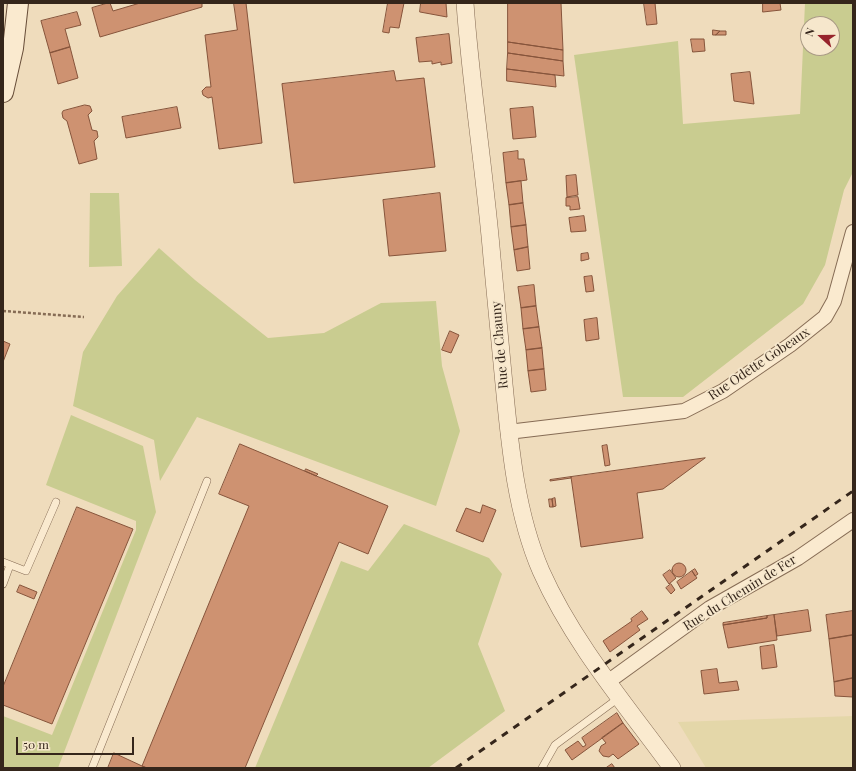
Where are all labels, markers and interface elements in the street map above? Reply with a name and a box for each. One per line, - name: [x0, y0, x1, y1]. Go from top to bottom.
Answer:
- north arrow: [800, 16, 840, 56]
- text: N: [801, 25, 818, 38]
- street label: Rue de Chauny: [488, 301, 512, 389]
- street label: Rue Odette Gobeaux: [705, 324, 813, 404]
- street label: Rue du Chemin de Fer: [681, 552, 799, 634]
- scale bar: [18, 729, 136, 755]
- text: 50 m: [23, 736, 49, 752]

